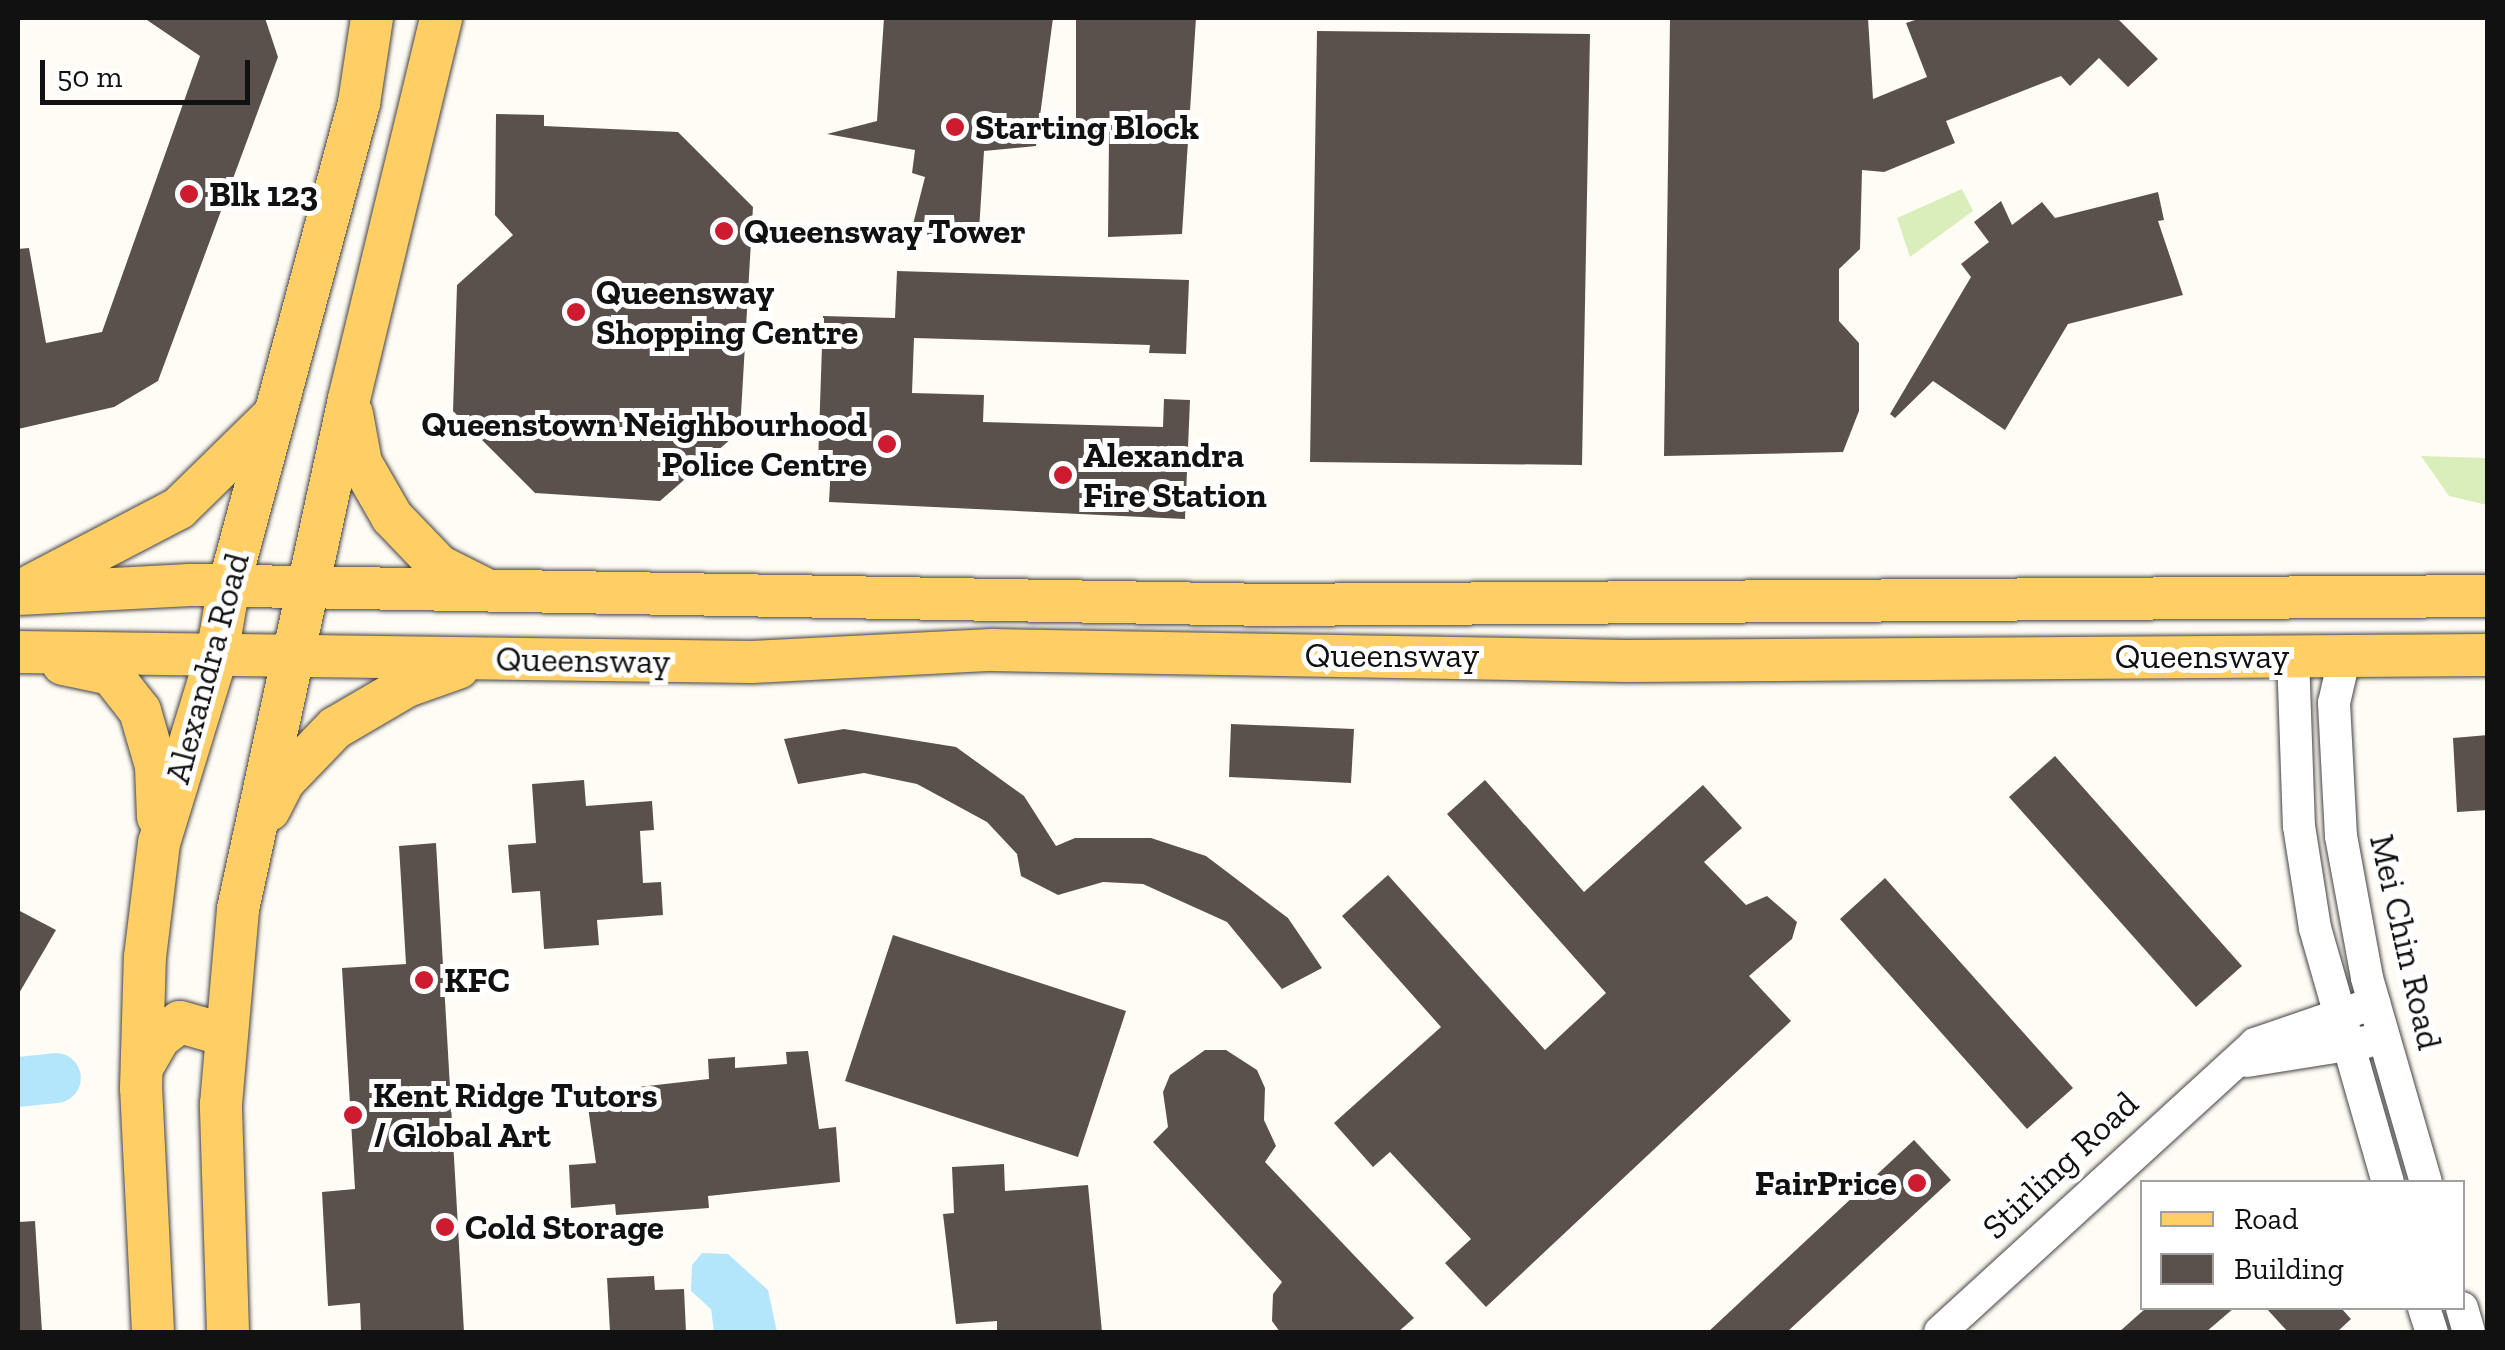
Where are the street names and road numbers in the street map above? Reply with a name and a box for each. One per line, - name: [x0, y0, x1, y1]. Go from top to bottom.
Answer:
- street label: Alexandra Road: [156, 548, 258, 788]
- street label: Queensway: [1305, 634, 1479, 676]
- street label: Queensway: [2115, 635, 2289, 677]
- street label: Queensway: [495, 637, 671, 683]
- street label: Mei Chin Road: [2361, 830, 2451, 1054]
- street label: Stirling Road: [1973, 1082, 2147, 1248]

